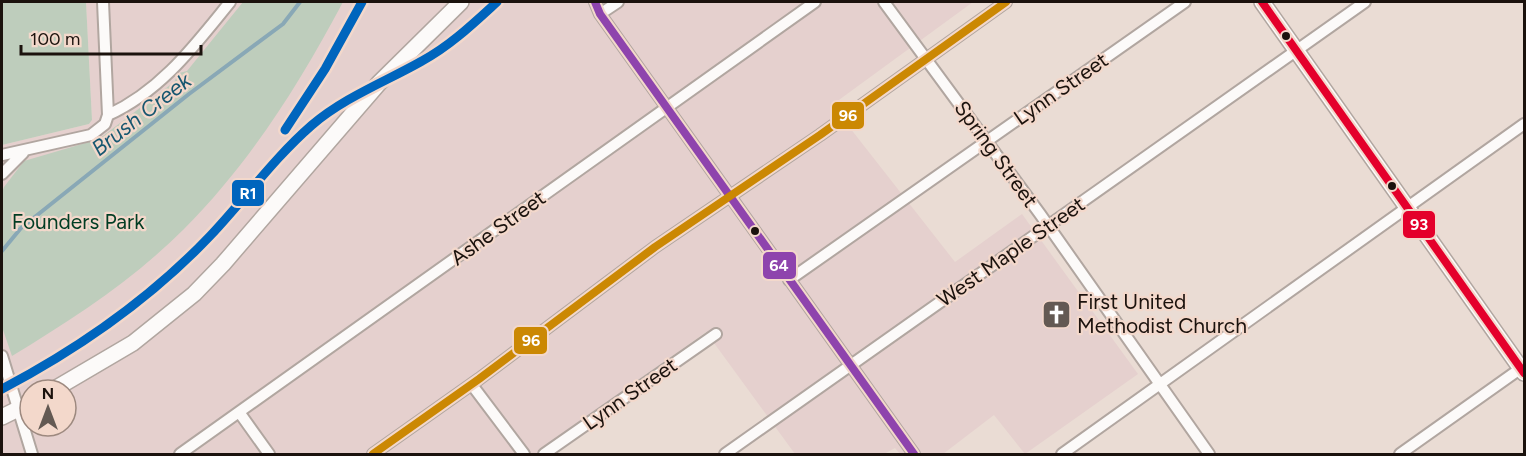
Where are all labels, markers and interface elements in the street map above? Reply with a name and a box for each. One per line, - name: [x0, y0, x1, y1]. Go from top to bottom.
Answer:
- scale bar: [21, 18, 201, 56]
- text: 100 m: [30, 28, 80, 50]
- unlabelled marker: [1280, 30, 1292, 42]
- street label: Lynn Street: [1009, 47, 1113, 130]
- water label: Brush Creek: [86, 66, 198, 162]
- street label: Spring Street: [949, 96, 1043, 212]
- line badge: 96: [831, 101, 865, 130]
- text: 96: [839, 106, 857, 125]
- line badge: R1: [231, 179, 265, 207]
- unlabelled marker: [1386, 180, 1398, 192]
- text: R1: [239, 184, 257, 203]
- street label: Ashe Street: [445, 185, 550, 270]
- street label: West Maple Street: [932, 191, 1089, 312]
- park label: Founders Park: [12, 209, 145, 234]
- line badge: 93: [1402, 210, 1436, 239]
- text: 93: [1410, 215, 1428, 234]
- unlabelled marker: [749, 225, 761, 237]
- line badge: 64: [762, 251, 797, 280]
- text: 64: [769, 256, 789, 275]
- place label: First United Methodist Church: [1077, 289, 1247, 338]
- church icon: First United Methodist Church: [1040, 298, 1072, 330]
- line badge: 96: [513, 326, 548, 355]
- text: 96: [522, 331, 540, 350]
- street label: Lynn Street: [578, 352, 682, 435]
- north arrow: [18, 378, 78, 438]
- text: N: [42, 384, 54, 403]

